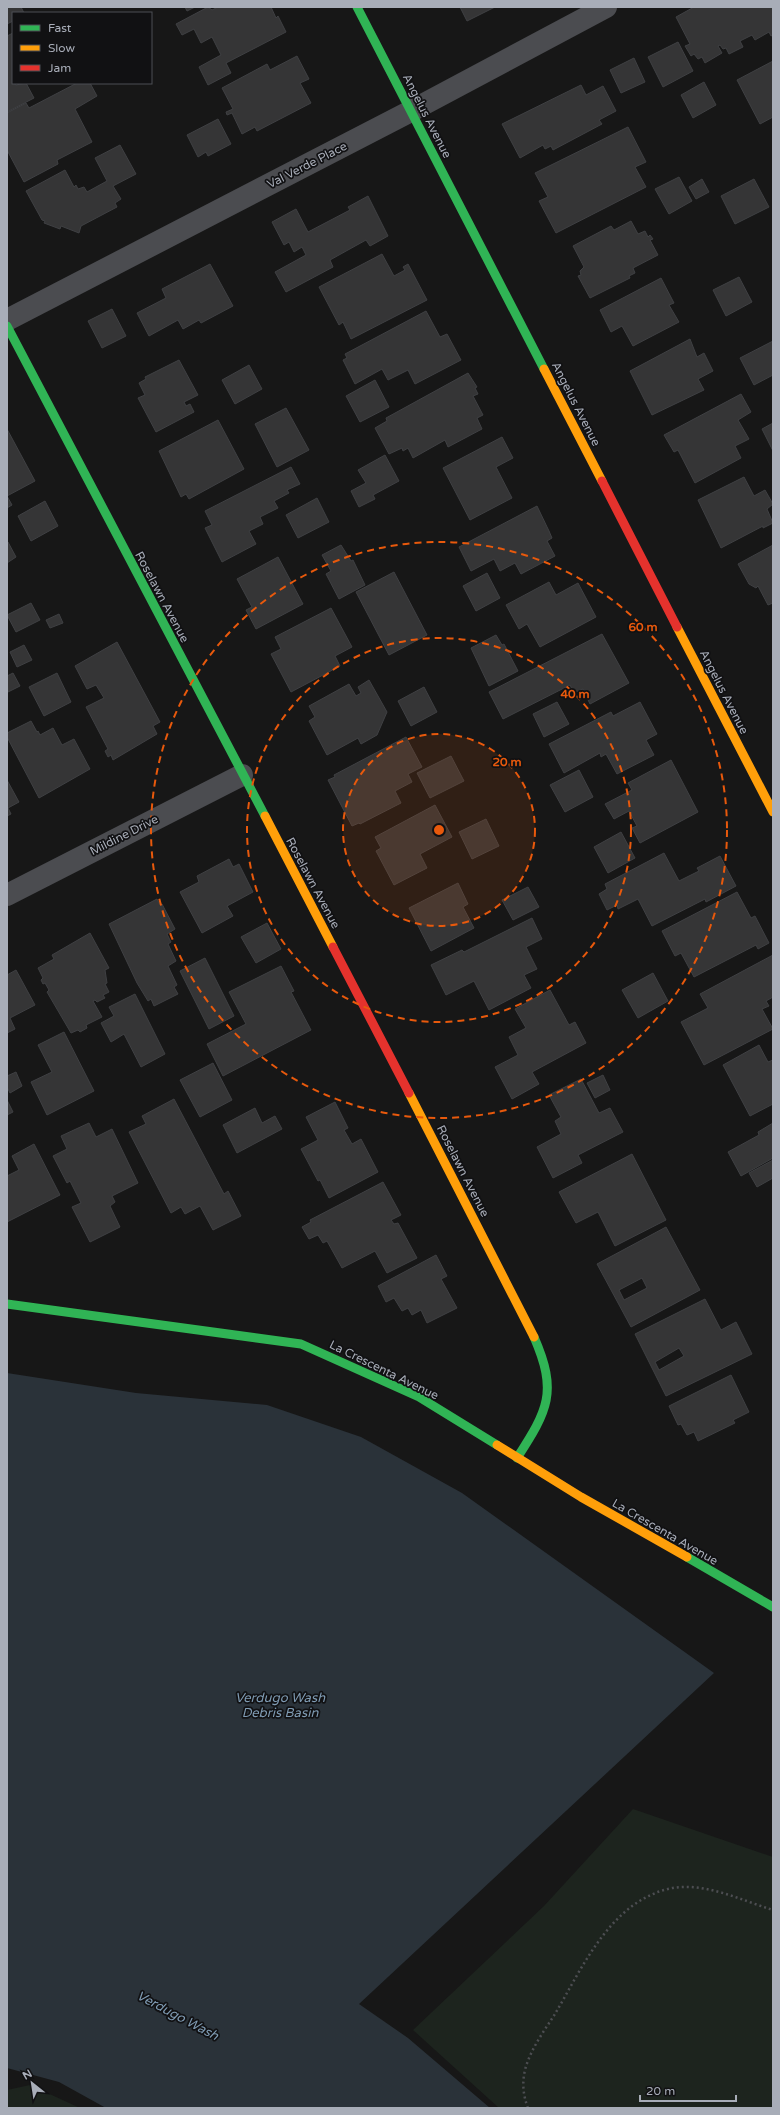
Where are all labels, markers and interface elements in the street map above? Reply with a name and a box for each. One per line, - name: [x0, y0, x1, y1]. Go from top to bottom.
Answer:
- legend: [12, 12, 152, 84]
- text: Fast: [48, 21, 72, 35]
- text: Slow: [48, 41, 75, 55]
- text: Jam: [48, 61, 71, 75]
- street label: Angelus Avenue: [400, 72, 454, 161]
- street label: Val Verde Place: [265, 139, 349, 191]
- street label: Angelus Avenue: [549, 360, 603, 449]
- street label: Roselawn Avenue: [132, 549, 192, 645]
- text: 60 m: [628, 620, 658, 634]
- street label: Angelus Avenue: [697, 648, 751, 737]
- text: 40 m: [560, 687, 590, 701]
- text: 20 m: [492, 755, 522, 769]
- street label: Mildine Drive: [87, 812, 161, 858]
- centre of rings: [432, 823, 446, 837]
- street label: Roselawn Avenue: [283, 835, 343, 931]
- street label: Roselawn Avenue: [434, 1123, 492, 1219]
- street label: La Crescenta Avenue: [327, 1337, 441, 1403]
- street label: La Crescenta Avenue: [610, 1496, 721, 1568]
- water label: Verdugo Wash Debris Basin: [235, 1690, 326, 1721]
- water label: Verdugo Wash: [134, 1988, 222, 2045]
- north arrow: [12, 2063, 52, 2103]
- text: N: [20, 2067, 34, 2083]
- scale bar: [640, 2077, 736, 2103]
- text: 20 m: [646, 2084, 675, 2098]

